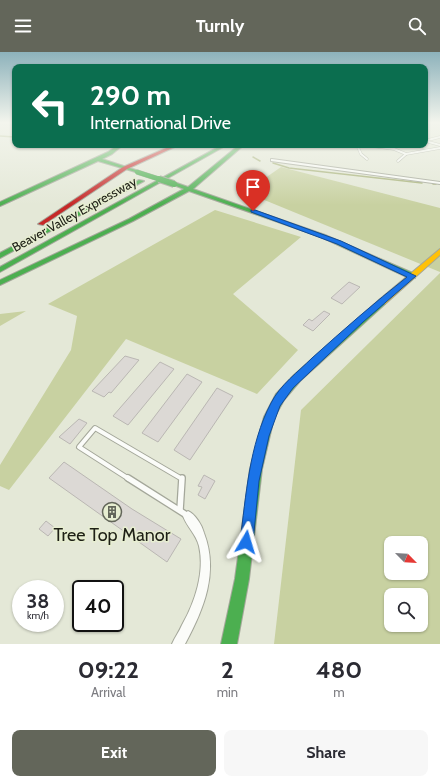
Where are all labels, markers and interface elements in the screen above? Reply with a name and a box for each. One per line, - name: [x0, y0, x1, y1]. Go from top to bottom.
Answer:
- icon: menu: [12, 15, 34, 37]
- text: Turnly: [196, 15, 244, 37]
- icon: search: [406, 15, 428, 37]
- text: 290 m: [90, 78, 171, 112]
- icon: left: [24, 80, 76, 132]
- text: International Drive: [90, 112, 231, 134]
- pin: [236, 170, 270, 211]
- street label: Beaver Valley Expressway: [9, 173, 140, 255]
- icon: arrive: [242, 176, 264, 198]
- building icon: Tree Top Manor: [101, 501, 123, 523]
- position arrow: [225, 521, 267, 563]
- place label: Tree Top Manor: [54, 524, 171, 546]
- north arrow: [384, 536, 428, 580]
- map controls: [384, 536, 428, 632]
- speed limit sign: 40: [72, 580, 124, 632]
- button: search: [384, 588, 428, 632]
- text: 38: [27, 589, 49, 613]
- text: km/h: [27, 609, 49, 622]
- text: 09:22: [78, 655, 139, 684]
- text: 2: [221, 655, 234, 684]
- text: 480: [316, 655, 362, 684]
- text: Arrival: [91, 684, 126, 700]
- text: min: [217, 684, 238, 700]
- text: m: [333, 684, 345, 700]
- button: Exit: [12, 730, 216, 776]
- button: Share: [224, 730, 428, 776]

